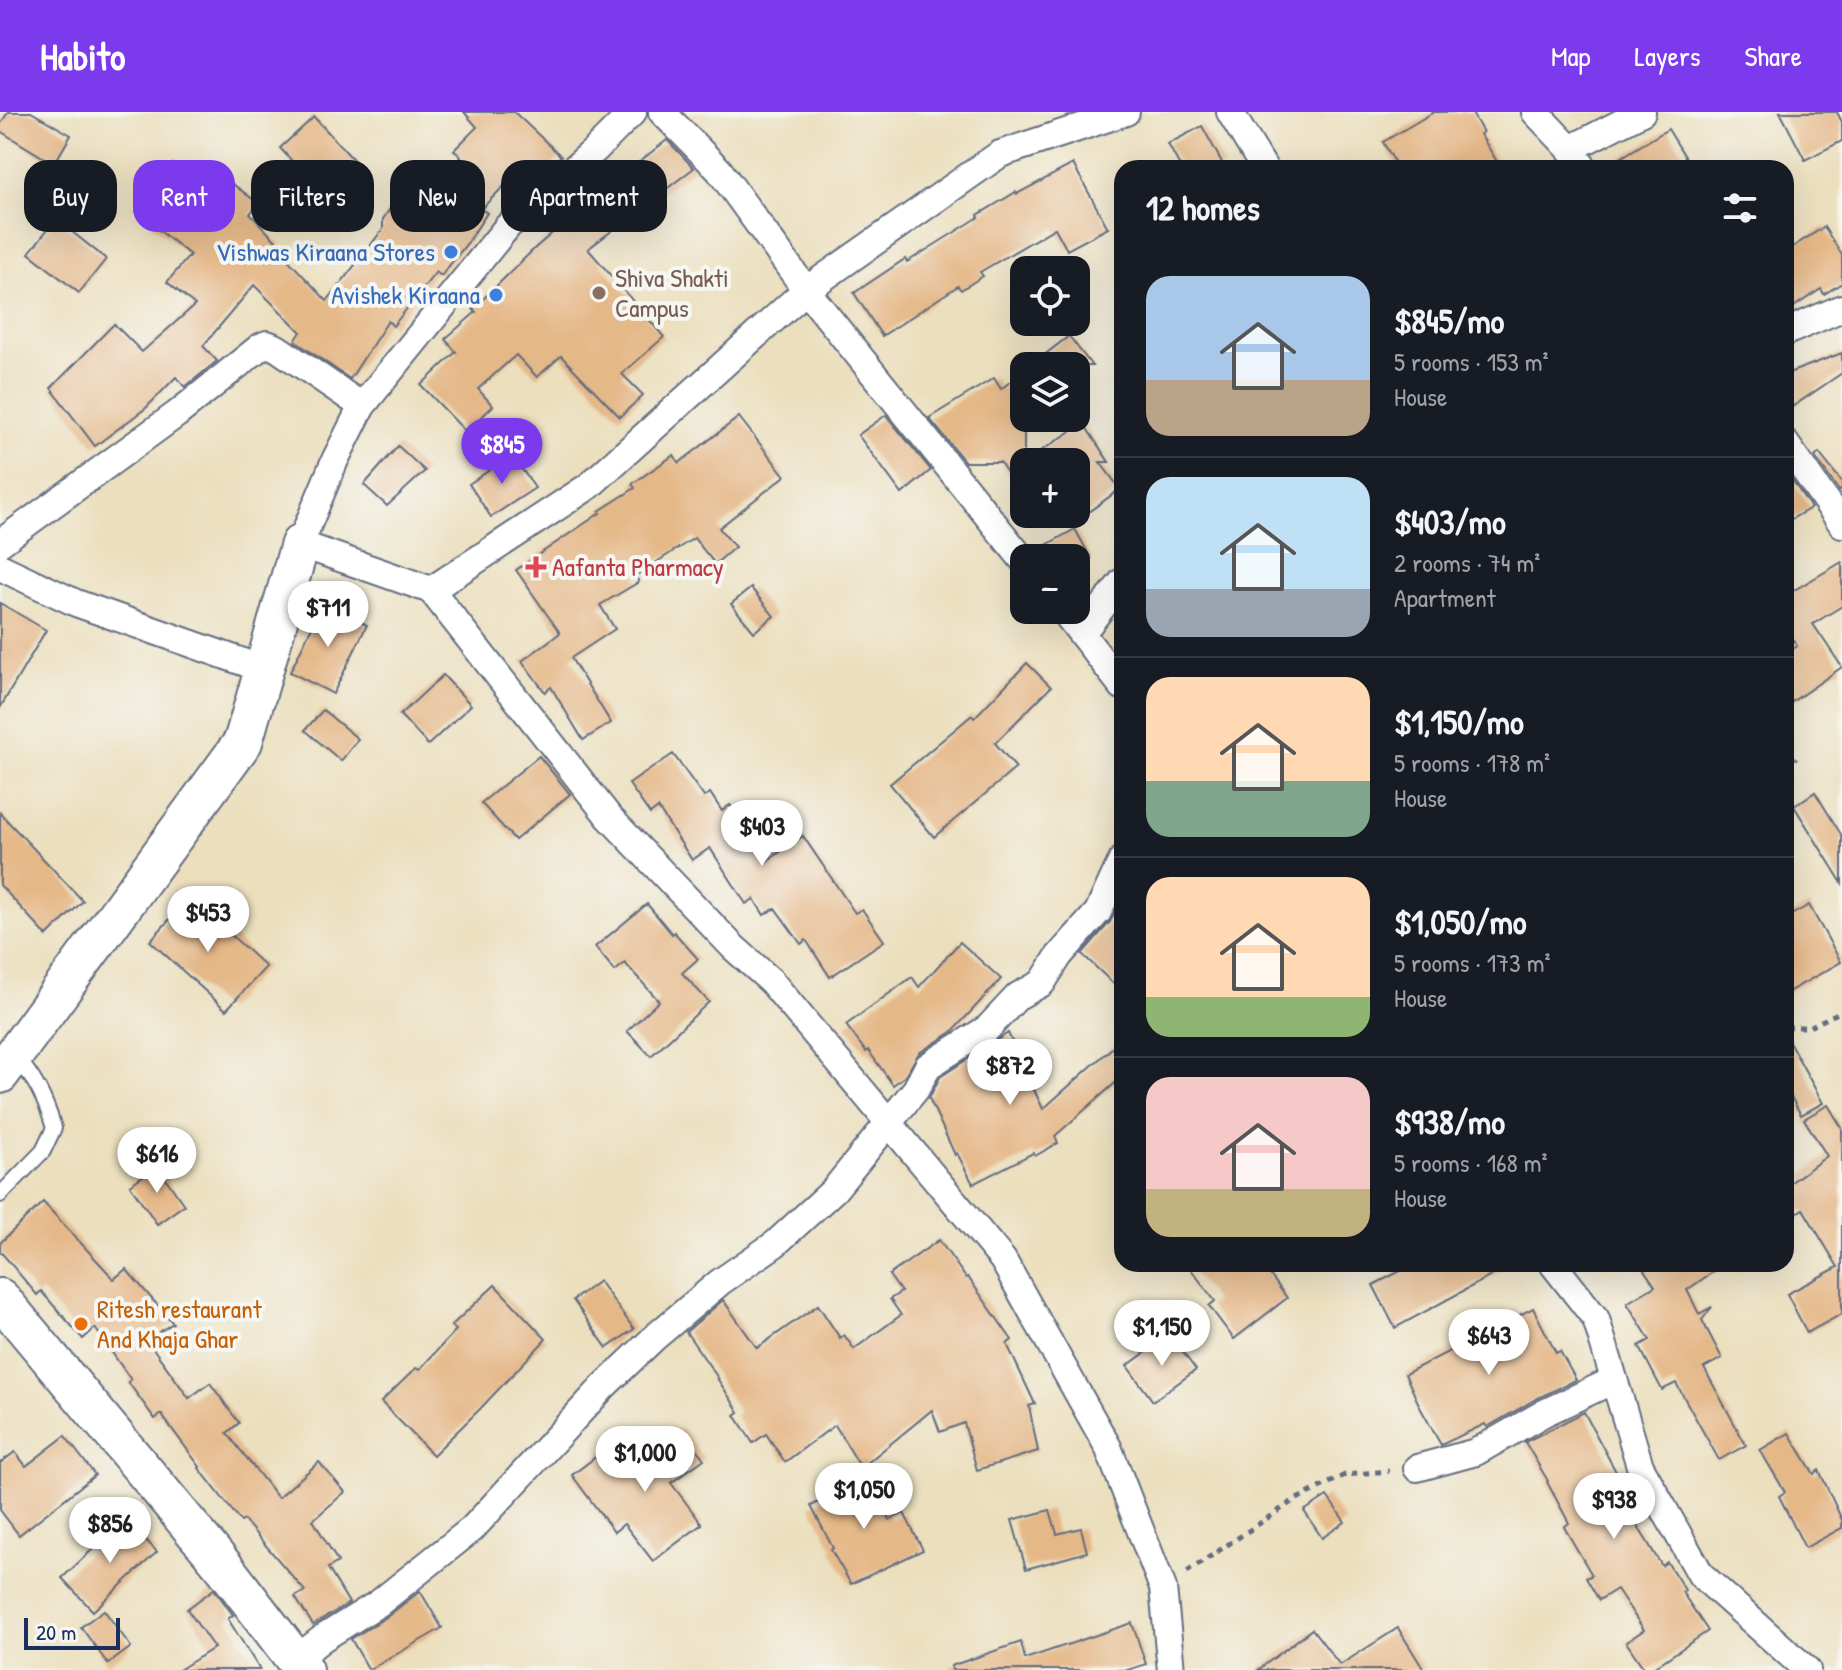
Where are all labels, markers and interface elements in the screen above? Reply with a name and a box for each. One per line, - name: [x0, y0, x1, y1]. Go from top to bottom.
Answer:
- text: Habito: [40, 30, 125, 82]
- text: Map: [1551, 37, 1591, 75]
- text: Layers: [1635, 37, 1700, 75]
- text: Share: [1744, 37, 1802, 75]
- chip: Buy: [24, 160, 117, 232]
- chip: Rent: [133, 160, 235, 232]
- chip: Filters: [251, 160, 374, 232]
- chip: New: [390, 160, 485, 232]
- chip: Apartment: [501, 160, 667, 232]
- text: 12 homes: [1146, 185, 1260, 231]
- icon: filters: [1718, 186, 1762, 230]
- place label: Vishwas Kiraana Stores: [216, 234, 435, 269]
- marker: Vishwas Kiraana Stores: [442, 243, 460, 261]
- map controls: [1010, 256, 1090, 624]
- button: locate: [1010, 256, 1090, 336]
- place label: Shiva Shakti Campus: [615, 260, 729, 325]
- place label: Avishek Kiraana: [331, 277, 480, 312]
- marker: Shiva Shakti Campus: [590, 284, 608, 302]
- marker: Avishek Kiraana: [487, 286, 505, 304]
- text: $845/mo: [1394, 298, 1504, 344]
- icon: home: [1210, 308, 1306, 404]
- text: 5 rooms · 153 m²: [1394, 344, 1549, 379]
- button: layers: [1010, 352, 1090, 432]
- text: House: [1394, 379, 1447, 414]
- pin: $845: [455, 418, 549, 486]
- text: $845: [479, 426, 525, 461]
- button: +: [1010, 448, 1090, 528]
- text: $403/mo: [1394, 499, 1506, 545]
- icon: home: [1210, 509, 1306, 605]
- button: −: [1010, 544, 1090, 624]
- text: 2 rooms · 74 m²: [1394, 545, 1540, 580]
- place label: Aafanta Pharmacy: [552, 549, 724, 584]
- marker: Aafanta Pharmacy: [527, 558, 545, 576]
- text: Apartment: [1394, 580, 1496, 615]
- pin: $711: [281, 581, 375, 649]
- text: $711: [306, 589, 350, 624]
- text: $1,150/mo: [1394, 699, 1524, 745]
- icon: home: [1210, 709, 1306, 805]
- text: 5 rooms · 178 m²: [1394, 745, 1550, 780]
- text: House: [1394, 780, 1447, 815]
- pin: $403: [715, 800, 809, 868]
- text: $403: [739, 808, 785, 843]
- pin: $453: [161, 886, 255, 954]
- text: $453: [185, 894, 231, 929]
- text: $1,050/mo: [1394, 899, 1527, 945]
- icon: home: [1210, 909, 1306, 1005]
- text: 5 rooms · 173 m²: [1394, 945, 1550, 980]
- text: House: [1394, 980, 1447, 1015]
- pin: $872: [963, 1039, 1057, 1107]
- text: $872: [985, 1047, 1035, 1082]
- text: $938/mo: [1394, 1099, 1505, 1145]
- icon: home: [1210, 1109, 1306, 1205]
- pin: $616: [110, 1127, 204, 1195]
- text: $616: [135, 1135, 179, 1170]
- text: 5 rooms · 168 m²: [1394, 1145, 1548, 1180]
- text: House: [1394, 1180, 1447, 1215]
- place label: Ritesh restaurant And Khaja Ghar: [97, 1291, 263, 1356]
- pin: $1,150: [1097, 1300, 1227, 1368]
- text: $1,150: [1132, 1308, 1192, 1343]
- pin: $643: [1442, 1309, 1536, 1377]
- marker: Ritesh restaurant And Khaja Ghar: [72, 1315, 90, 1333]
- text: $643: [1467, 1317, 1511, 1352]
- pin: $1,000: [580, 1426, 710, 1494]
- text: $1,000: [614, 1434, 676, 1469]
- pin: $1,050: [799, 1463, 929, 1531]
- text: $1,050: [833, 1471, 895, 1506]
- pin: $938: [1567, 1473, 1661, 1541]
- text: $938: [1591, 1481, 1637, 1516]
- pin: $856: [63, 1497, 157, 1565]
- text: $856: [87, 1505, 133, 1540]
- scale bar: [24, 1614, 120, 1650]
- text: 20 m: [36, 1617, 76, 1647]

